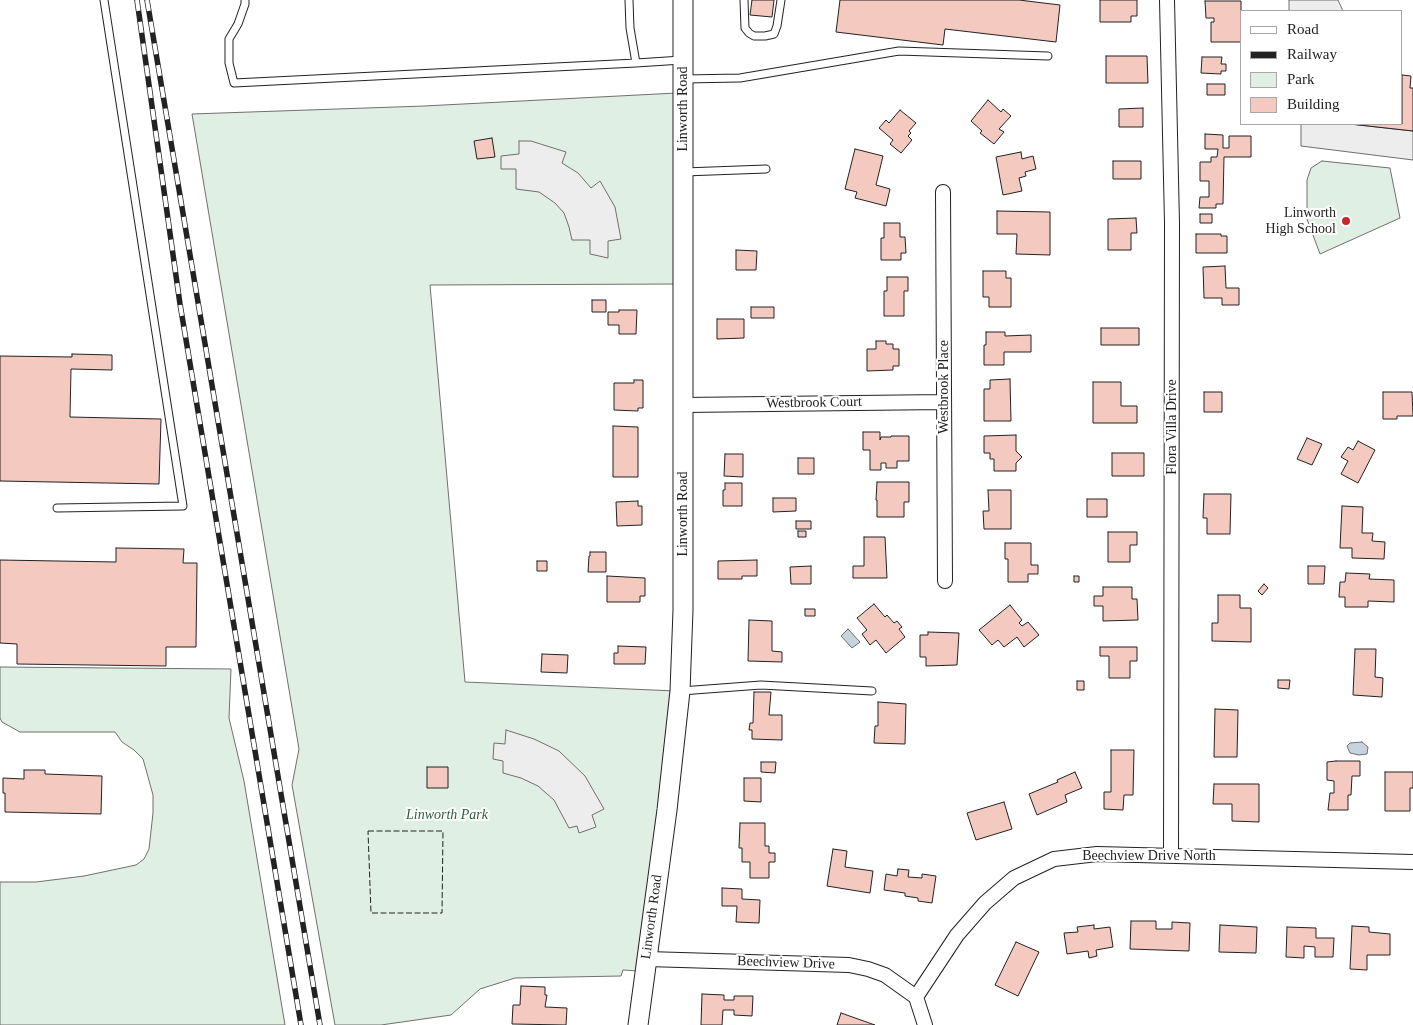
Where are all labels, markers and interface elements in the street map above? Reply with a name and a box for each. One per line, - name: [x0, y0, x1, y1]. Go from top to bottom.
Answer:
- legend: [1240, 10, 1403, 125]
- text: Road: [1287, 21, 1319, 37]
- text: Railway: [1287, 46, 1337, 62]
- street label: Linworth Road: [675, 66, 691, 152]
- text: Park: [1287, 71, 1315, 87]
- text: Building: [1287, 96, 1340, 112]
- place label: Linworth High School: [1266, 205, 1336, 238]
- marker: Linworth High School: [1340, 215, 1352, 227]
- street label: Westbrook Place: [936, 340, 952, 434]
- street label: Flora Villa Drive: [1164, 379, 1180, 475]
- street label: Westbrook Court: [766, 394, 862, 412]
- street label: Linworth Road: [675, 471, 691, 557]
- park label: Linworth Park: [406, 807, 488, 823]
- street label: Beechview Drive North: [1082, 848, 1216, 864]
- street label: Linworth Road: [638, 874, 666, 960]
- street label: Beechview Drive: [737, 953, 835, 973]

